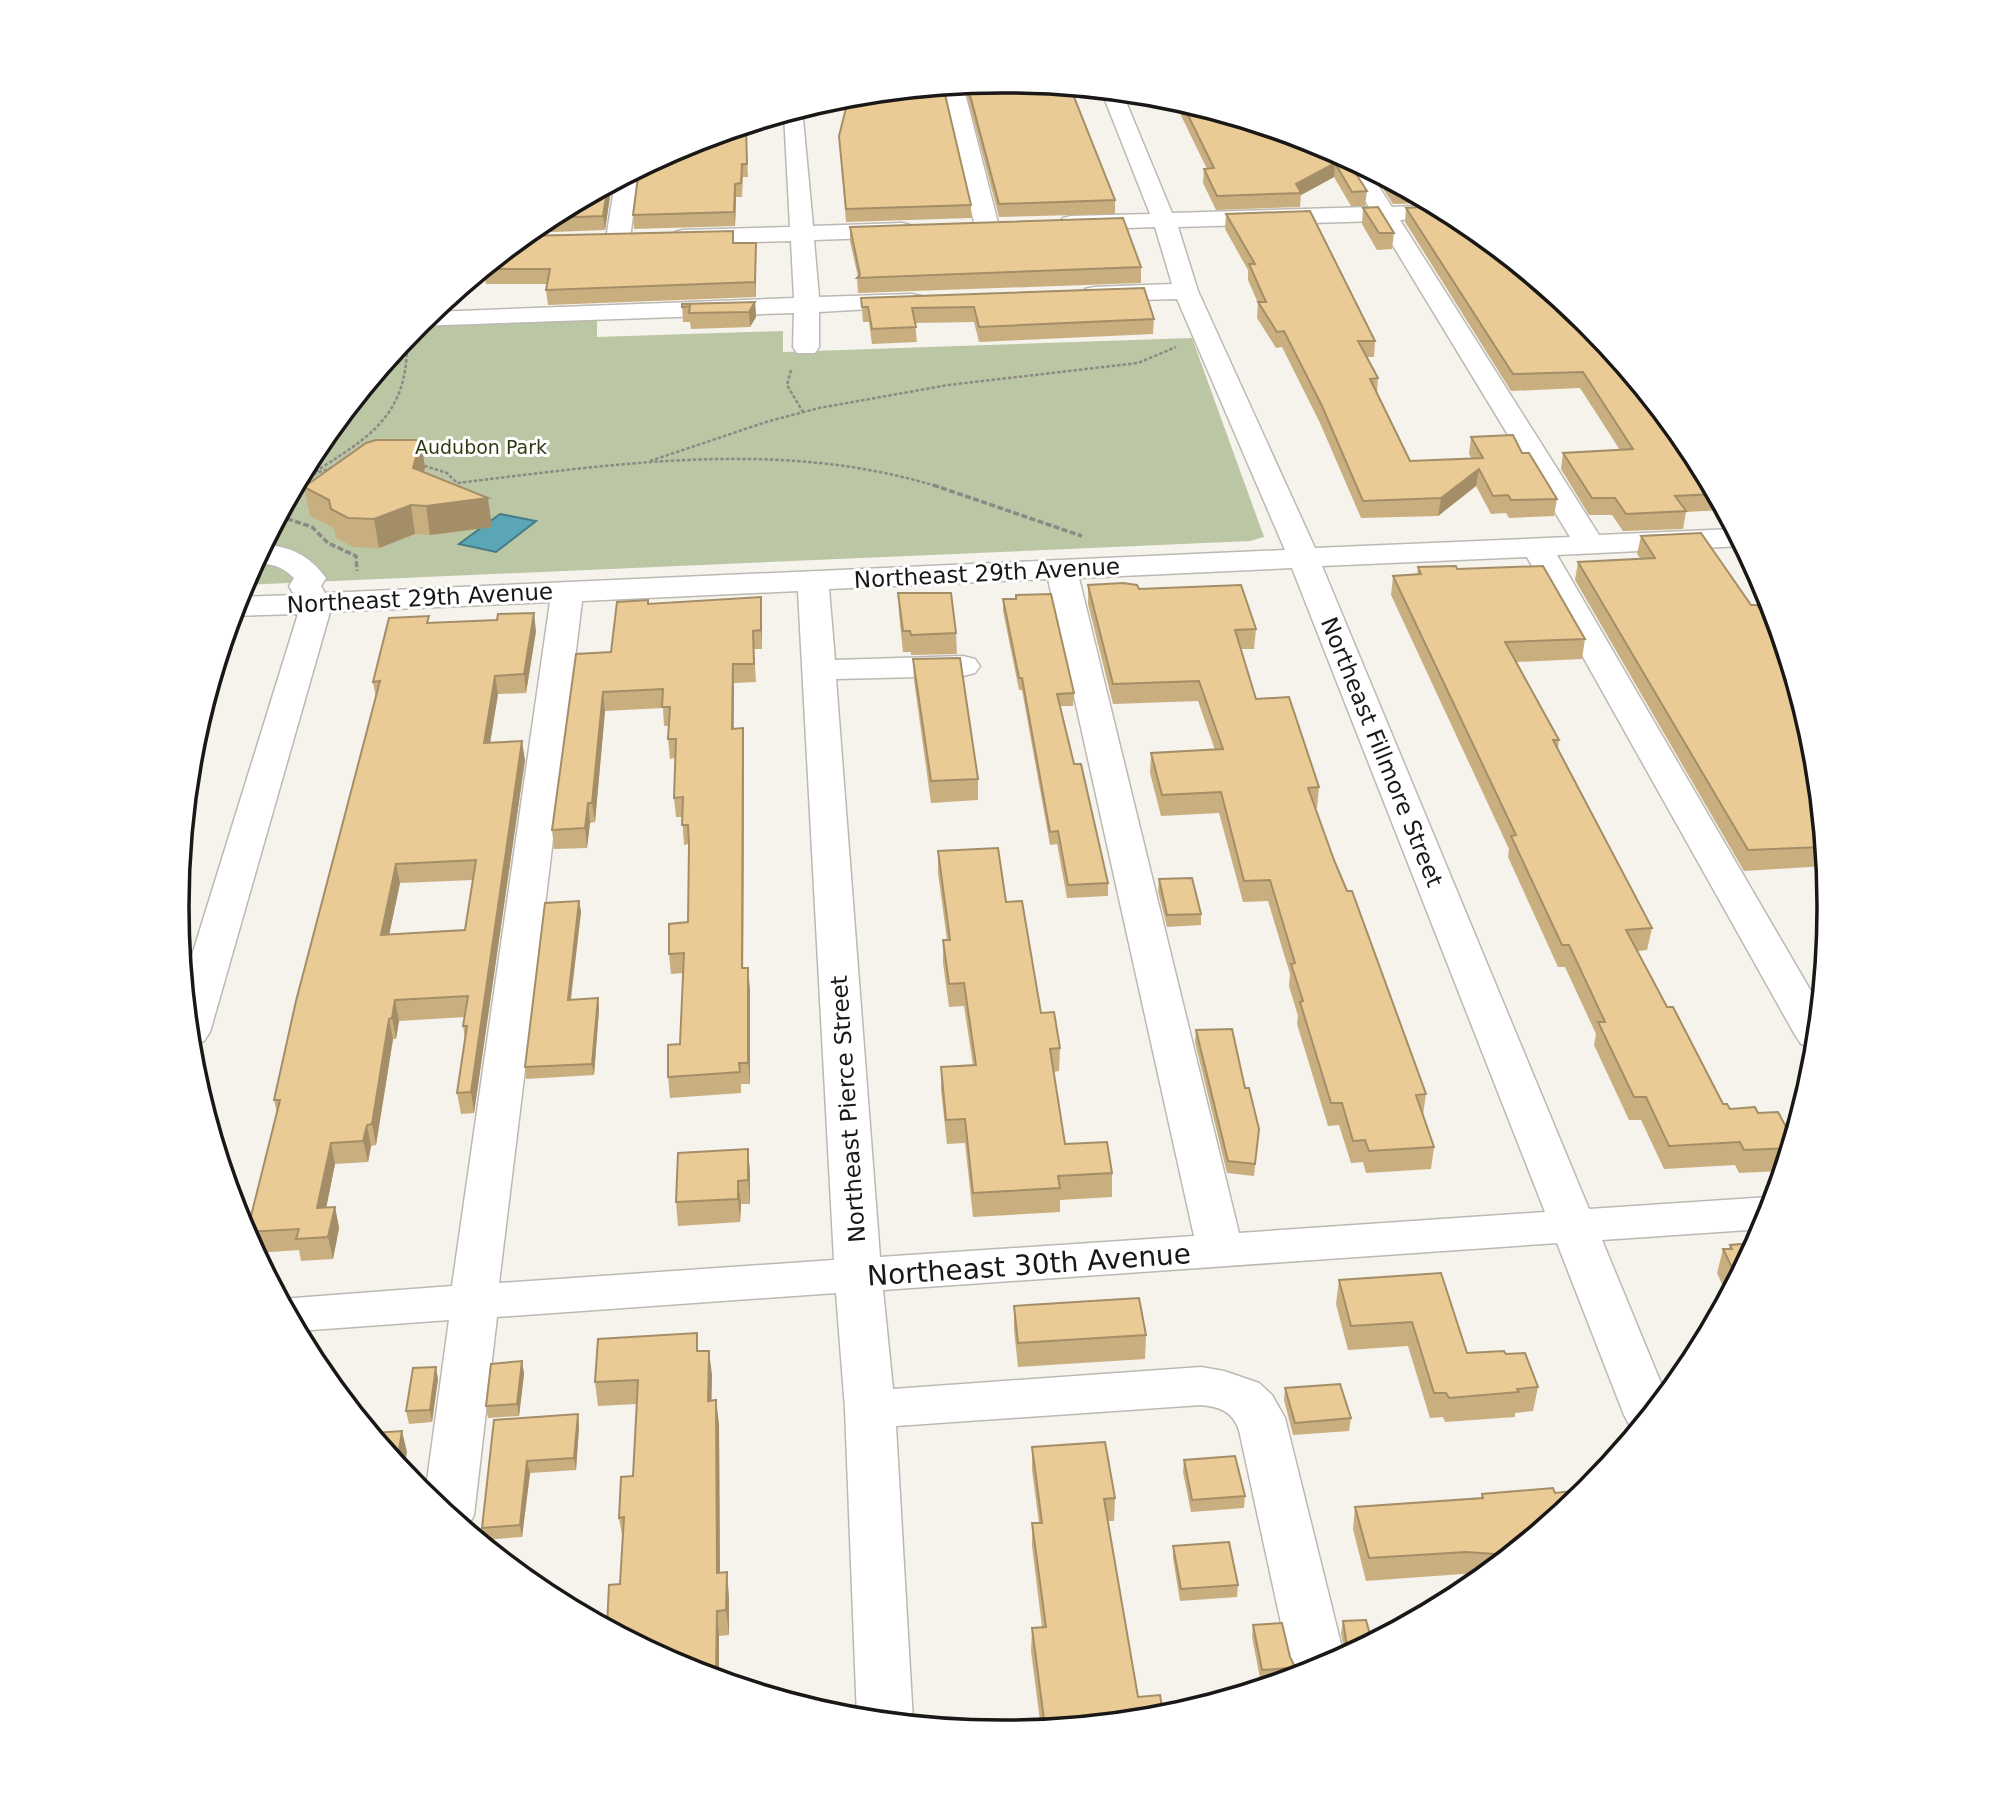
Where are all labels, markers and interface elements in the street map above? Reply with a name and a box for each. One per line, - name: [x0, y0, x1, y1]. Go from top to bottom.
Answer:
- park label: Audubon Park: [415, 436, 547, 458]
- street label: Northeast 29th Avenue: [853, 553, 1121, 593]
- street label: Northeast 29th Avenue: [286, 578, 554, 618]
- street label: Northeast Fillmore Street: [1316, 613, 1448, 891]
- street label: Northeast Pierce Street: [826, 975, 870, 1243]
- street label: Northeast 30th Avenue: [866, 1237, 1192, 1293]

